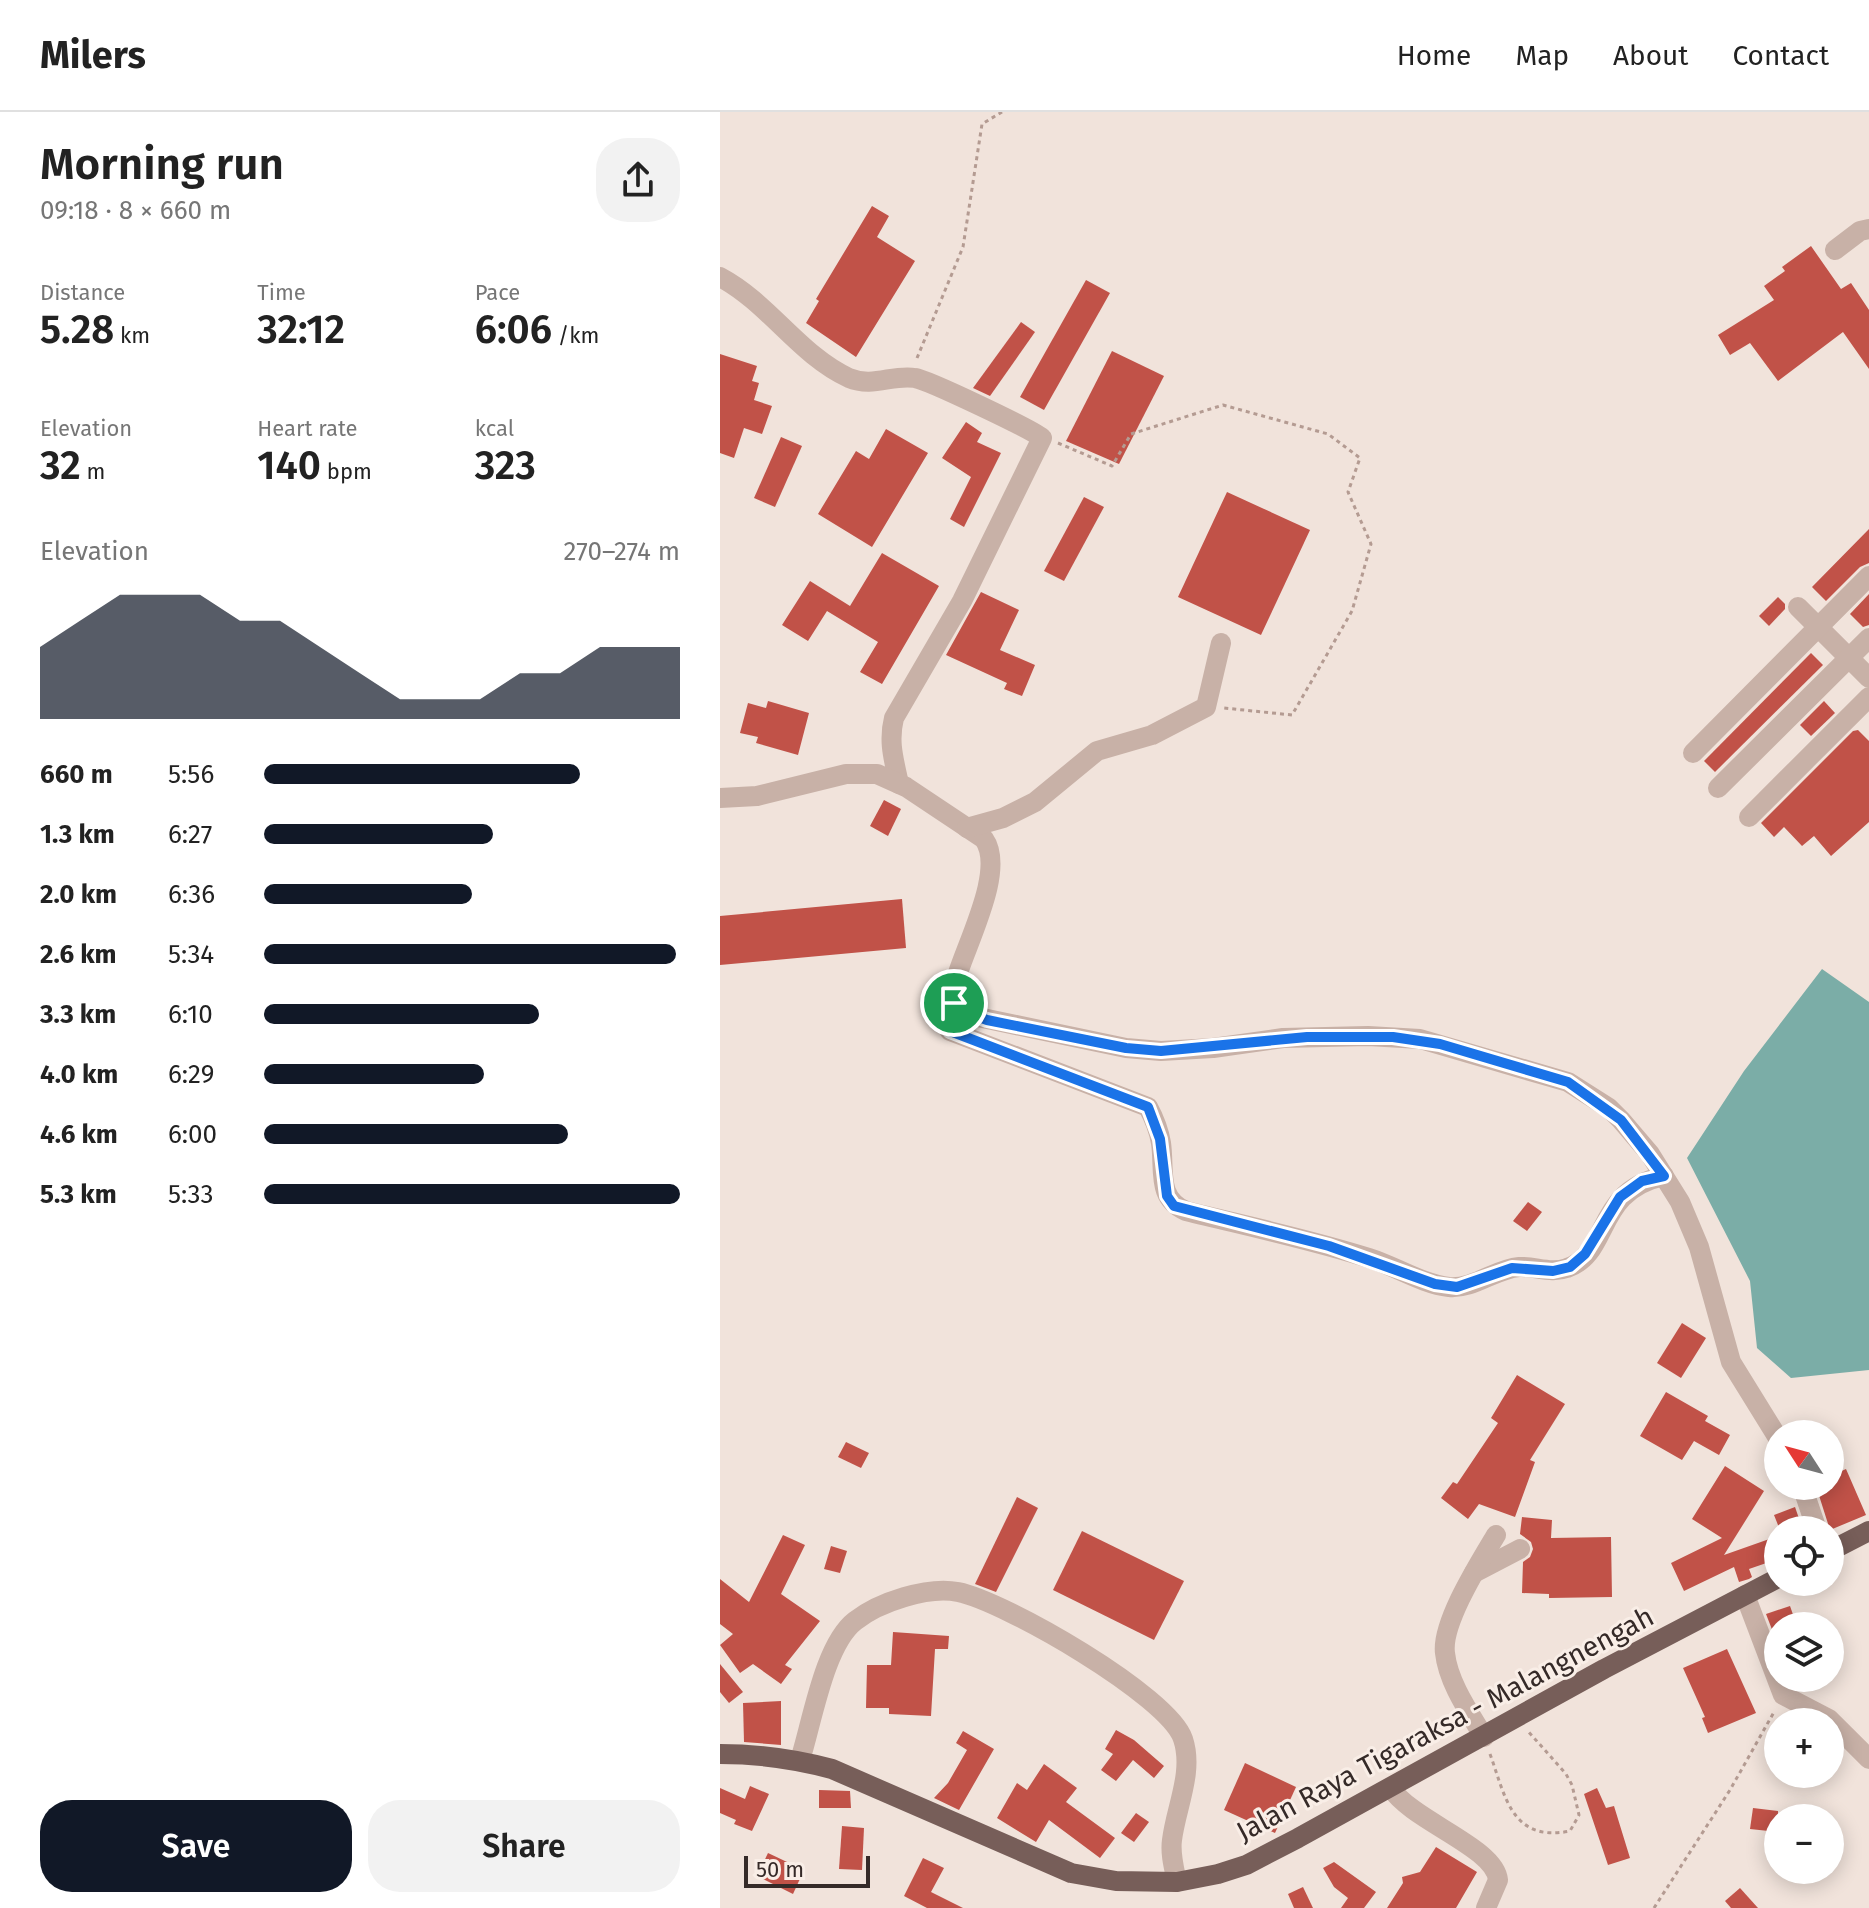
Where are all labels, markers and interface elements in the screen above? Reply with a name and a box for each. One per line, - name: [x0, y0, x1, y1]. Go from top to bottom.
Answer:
- text: Milers: [40, 32, 146, 78]
- text: Home: [1397, 39, 1471, 72]
- text: Map: [1515, 39, 1569, 72]
- text: About: [1613, 39, 1688, 72]
- text: Contact: [1732, 39, 1829, 72]
- text: Morning run: [40, 138, 284, 191]
- button: share: [596, 138, 680, 222]
- text: 09:18 · 8 × 660 m: [40, 195, 231, 226]
- text: Distance: [40, 279, 125, 306]
- text: Time: [257, 279, 306, 306]
- text: Pace: [475, 279, 520, 306]
- text: 5.28: [40, 306, 114, 354]
- text: 32:12: [257, 306, 345, 354]
- text: 6:06: [475, 306, 552, 354]
- text: km: [114, 322, 150, 349]
- text: /km: [552, 322, 599, 349]
- text: Elevation: [40, 415, 132, 442]
- text: Heart rate: [257, 415, 358, 442]
- text: kcal: [475, 415, 514, 442]
- text: 32: [40, 442, 81, 490]
- text: 140: [257, 442, 321, 490]
- text: 323: [475, 442, 536, 490]
- text: m: [81, 458, 105, 485]
- text: bpm: [321, 458, 372, 485]
- text: Elevation: [40, 536, 149, 567]
- text: 270–274 m: [564, 536, 680, 567]
- text: 660 m: [40, 759, 113, 790]
- text: 5:56: [168, 759, 214, 790]
- text: 1.3 km: [40, 819, 115, 850]
- text: 6:27: [168, 819, 212, 850]
- text: 2.0 km: [40, 879, 117, 910]
- text: 6:36: [168, 879, 215, 910]
- text: 2.6 km: [40, 939, 117, 970]
- text: 5:34: [168, 939, 214, 970]
- pin: [920, 969, 988, 1037]
- icon: arrive: [932, 981, 976, 1025]
- text: 3.3 km: [40, 999, 116, 1030]
- text: 6:10: [168, 999, 213, 1030]
- text: 4.0 km: [40, 1059, 118, 1090]
- text: 6:29: [168, 1059, 214, 1090]
- text: 4.6 km: [40, 1119, 118, 1150]
- text: 6:00: [168, 1119, 217, 1150]
- text: 5.3 km: [40, 1179, 117, 1210]
- text: 5:33: [168, 1179, 213, 1210]
- north arrow: [1764, 1420, 1844, 1500]
- map controls: [1764, 1420, 1844, 1884]
- button: locate: [1764, 1516, 1844, 1596]
- street label: Jalan Raya Tigaraksa - Malangnengah: [1231, 1600, 1659, 1848]
- button: layers: [1764, 1612, 1844, 1692]
- button: +: [1764, 1708, 1844, 1788]
- button: Save: [40, 1800, 352, 1892]
- button: Share: [368, 1800, 680, 1892]
- button: −: [1764, 1804, 1844, 1884]
- scale bar: [744, 1852, 870, 1888]
- text: 50 m: [756, 1856, 804, 1883]

